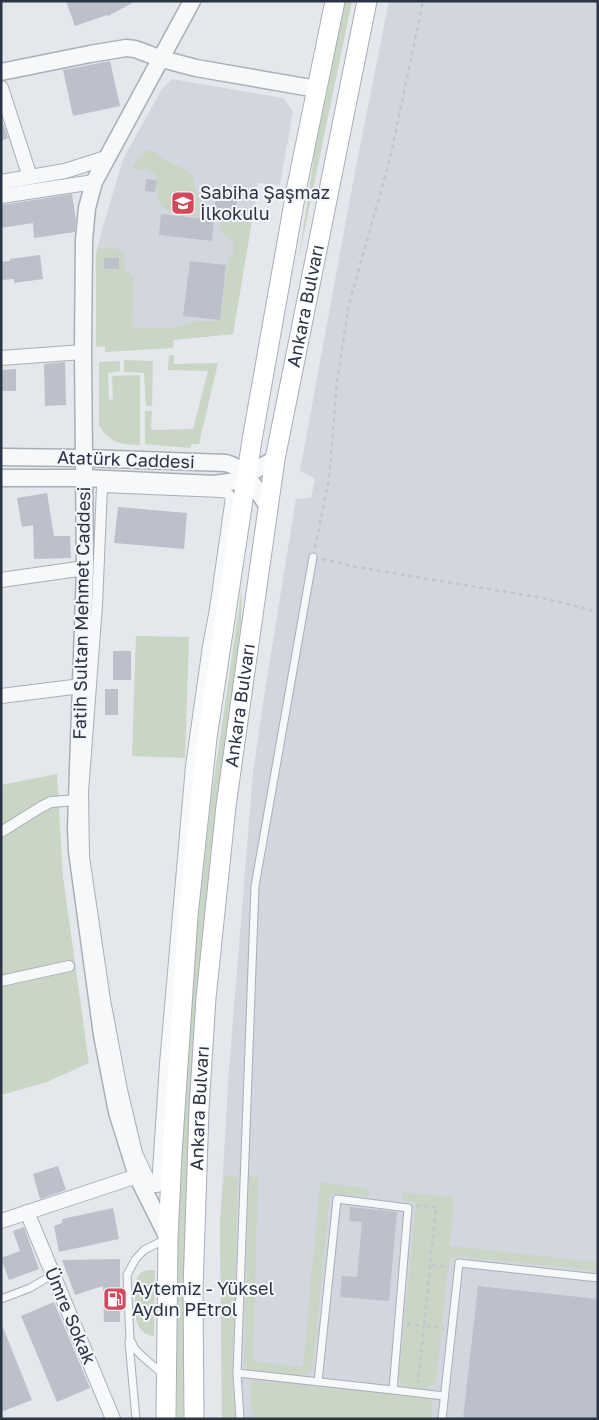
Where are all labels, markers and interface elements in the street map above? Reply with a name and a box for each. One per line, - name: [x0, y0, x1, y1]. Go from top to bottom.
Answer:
- place label: Sabiha Şaşmaz İlkokulu: [200, 181, 330, 224]
- school or university icon: Sabiha Şaşmaz İlkokulu: [170, 190, 196, 216]
- street label: Ankara Bulvarı: [282, 242, 328, 369]
- street label: Atatürk Caddesi: [57, 446, 195, 472]
- street label: Fatih Sultan Mehmet Caddesi: [68, 486, 94, 740]
- street label: Ankara Bulvarı: [220, 642, 259, 769]
- street label: Ankara Bulvarı: [185, 1045, 213, 1171]
- street label: Ümre Sokak: [41, 1264, 101, 1368]
- place label: Aytemiz - Yüksel Aydın PEtrol: [132, 1277, 274, 1320]
- fuel station icon: Aytemiz - Yüksel Aydın PEtrol: [102, 1286, 128, 1312]

